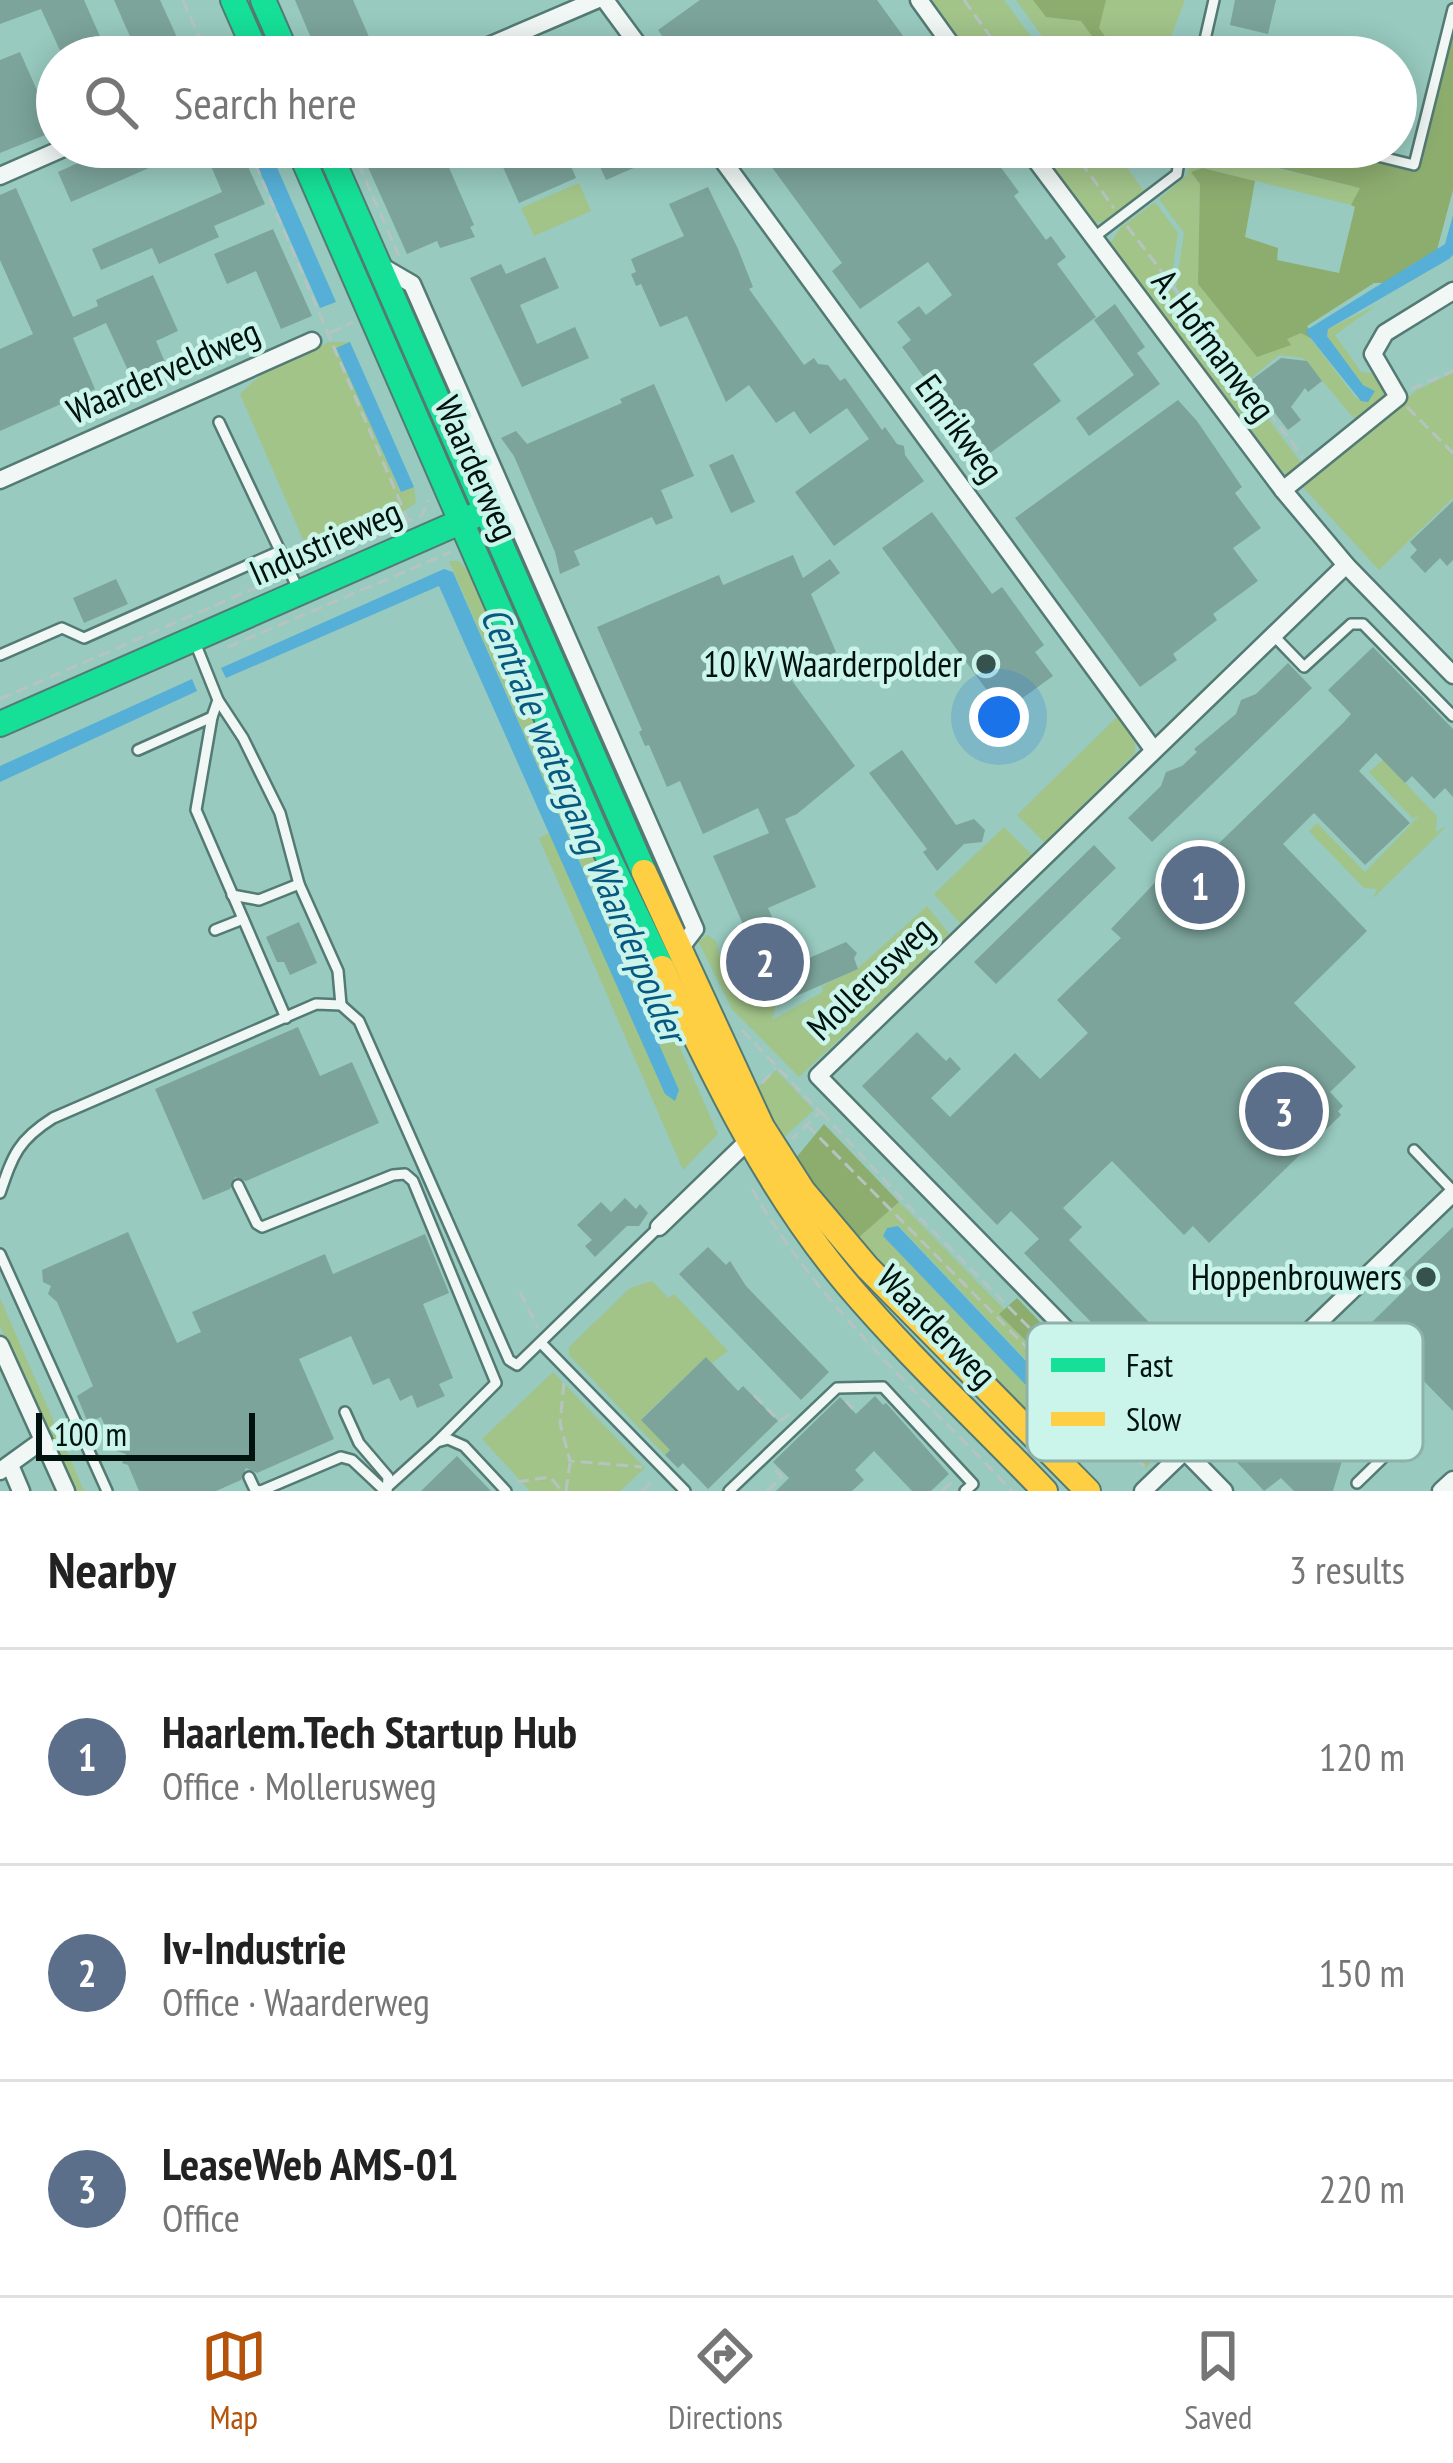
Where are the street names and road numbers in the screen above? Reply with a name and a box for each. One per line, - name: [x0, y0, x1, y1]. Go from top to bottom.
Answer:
- street label: A. Hofmanweg: [1142, 260, 1287, 430]
- street label: Waarderveldweg: [59, 307, 266, 434]
- street label: Emrikweg: [906, 365, 1015, 491]
- street label: Waarderweg: [425, 388, 530, 547]
- street label: Industrieweg: [242, 487, 408, 596]
- street label: Mollerusweg: [796, 906, 943, 1050]
- street label: Waarderweg: [867, 1254, 1007, 1397]

